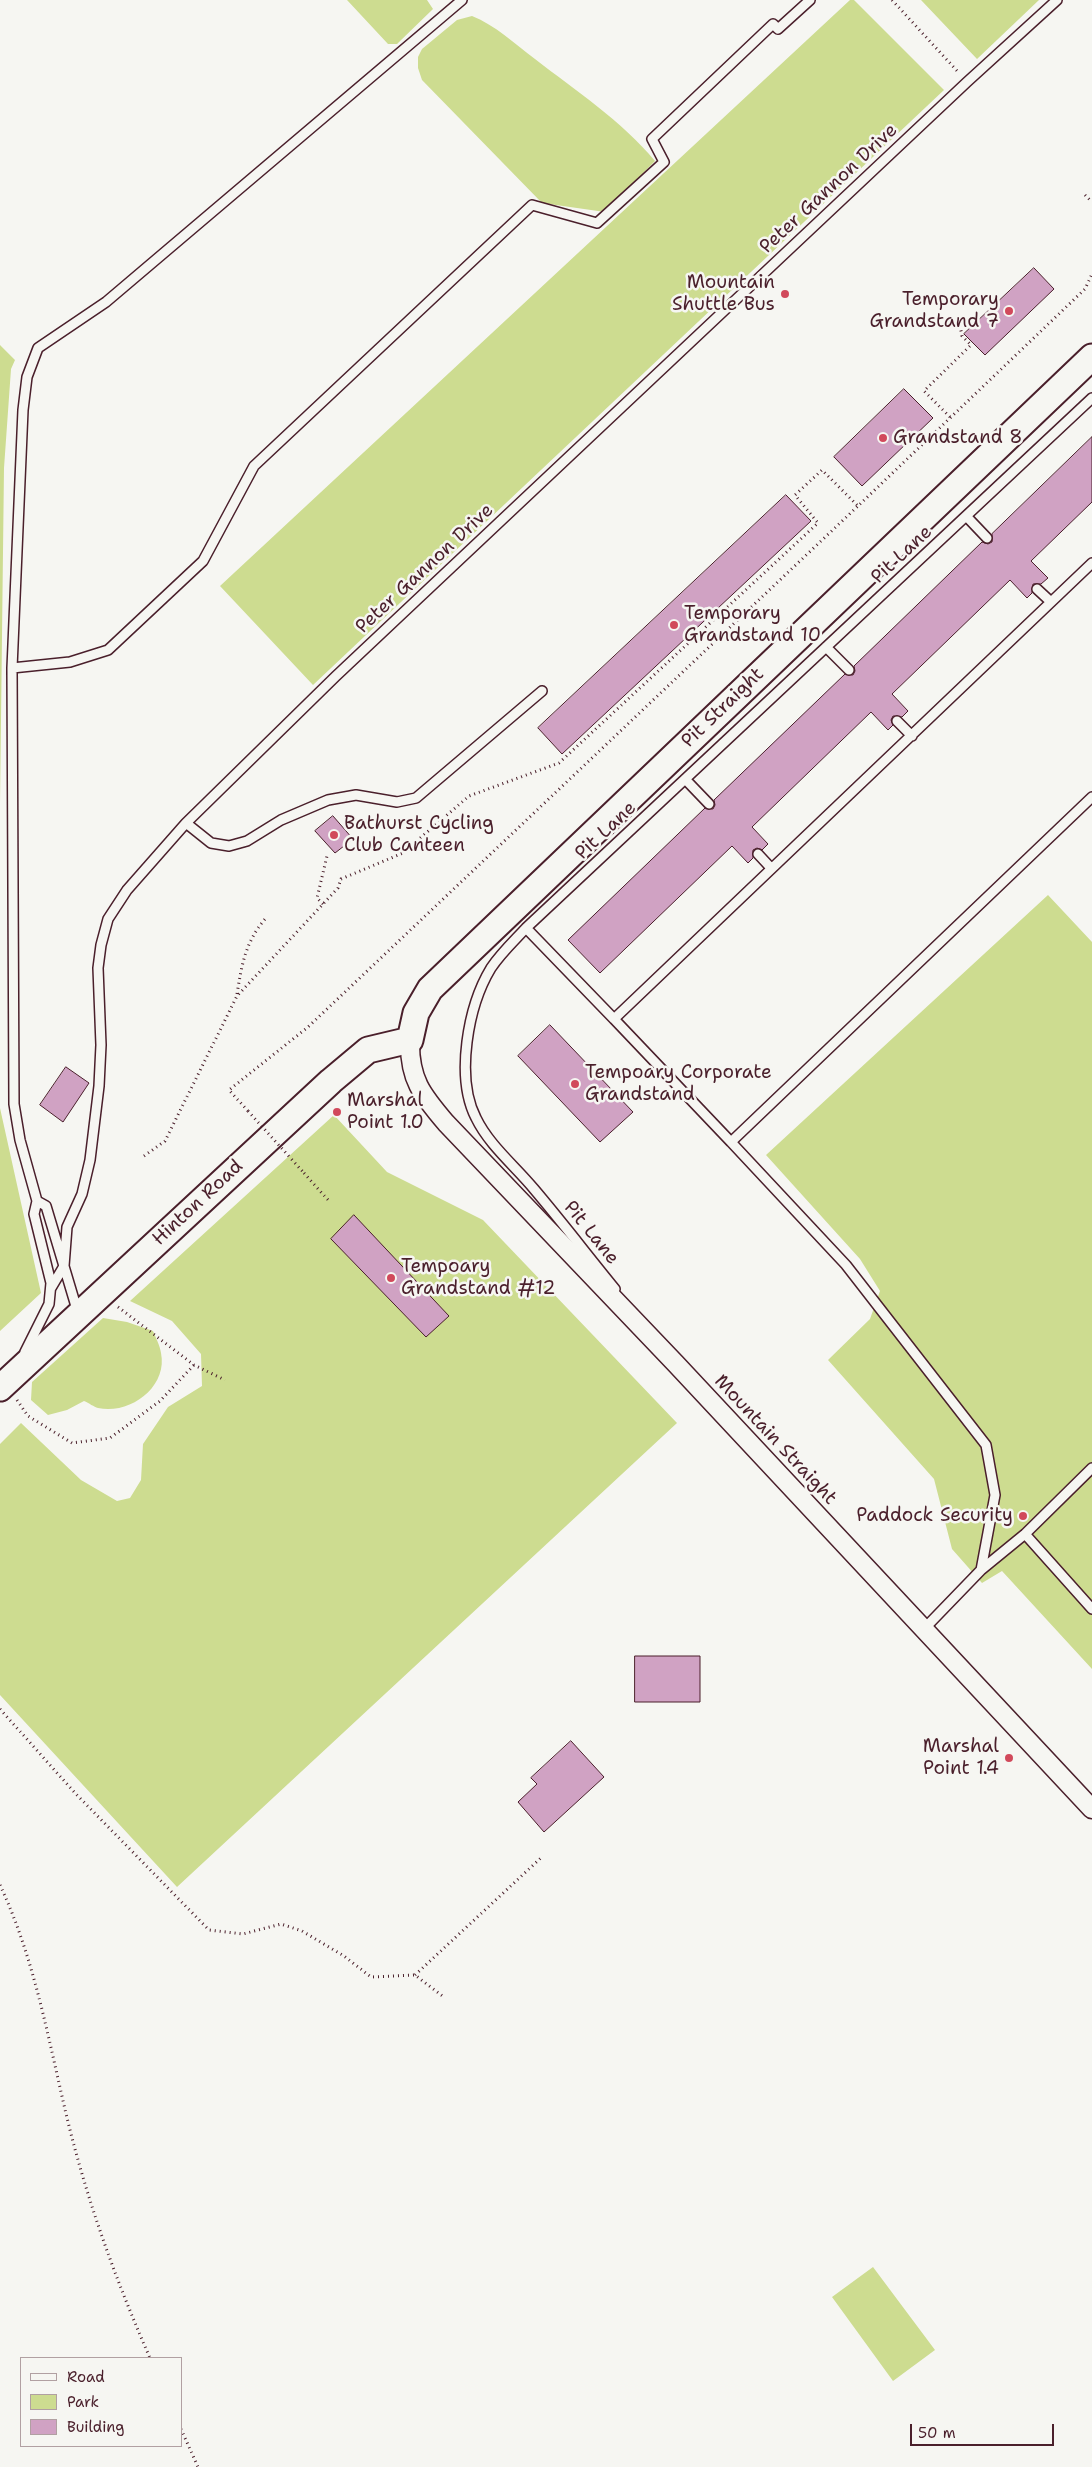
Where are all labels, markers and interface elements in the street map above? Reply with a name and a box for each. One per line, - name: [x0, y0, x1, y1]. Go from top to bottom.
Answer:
- street label: Peter Gannon Drive: [755, 119, 903, 259]
- place label: Mountain Shuttle Bus: [672, 272, 775, 316]
- marker: Mountain Shuttle Bus: [779, 288, 791, 300]
- place label: Temporary Grandstand 7: [869, 289, 999, 333]
- marker: Temporary Grandstand 7: [1003, 305, 1015, 317]
- place label: Grandstand 8: [893, 427, 1023, 449]
- marker: Grandstand 8: [877, 432, 889, 444]
- street label: Peter Gannon Drive: [351, 499, 499, 639]
- street label: Pit Lane: [867, 521, 937, 589]
- place label: Temporary Grandstand 10: [684, 603, 821, 647]
- marker: Temporary Grandstand 10: [668, 619, 680, 631]
- street label: Pit Straight: [677, 663, 769, 753]
- street label: Pit Lane: [571, 797, 641, 865]
- place label: Bathurst Cycling Club Canteen: [344, 813, 494, 857]
- marker: Bathurst Cycling Club Canteen: [328, 829, 340, 841]
- place label: Tempoary Corporate Grandstand: [585, 1062, 772, 1106]
- marker: Tempoary Corporate Grandstand: [569, 1078, 581, 1090]
- place label: Marshal Point 1.0: [347, 1090, 424, 1134]
- marker: Marshal Point 1.0: [331, 1106, 343, 1118]
- street label: Hinton Road: [148, 1155, 248, 1251]
- street label: Pit Lane: [558, 1197, 624, 1269]
- place label: Tempoary Grandstand #12: [401, 1256, 556, 1300]
- marker: Tempoary Grandstand #12: [385, 1272, 397, 1284]
- street label: Mountain Straight: [709, 1370, 841, 1510]
- place label: Paddock Security: [856, 1505, 1013, 1527]
- marker: Paddock Security: [1017, 1510, 1029, 1522]
- place label: Marshal Point 1.4: [923, 1736, 999, 1780]
- marker: Marshal Point 1.4: [1003, 1752, 1015, 1764]
- legend: [20, 2357, 182, 2447]
- text: Road: [67, 2367, 105, 2387]
- text: Park: [67, 2392, 99, 2412]
- scale bar: [912, 2414, 1056, 2446]
- text: Building: [67, 2417, 124, 2437]
- text: 50 m: [918, 2423, 956, 2443]

